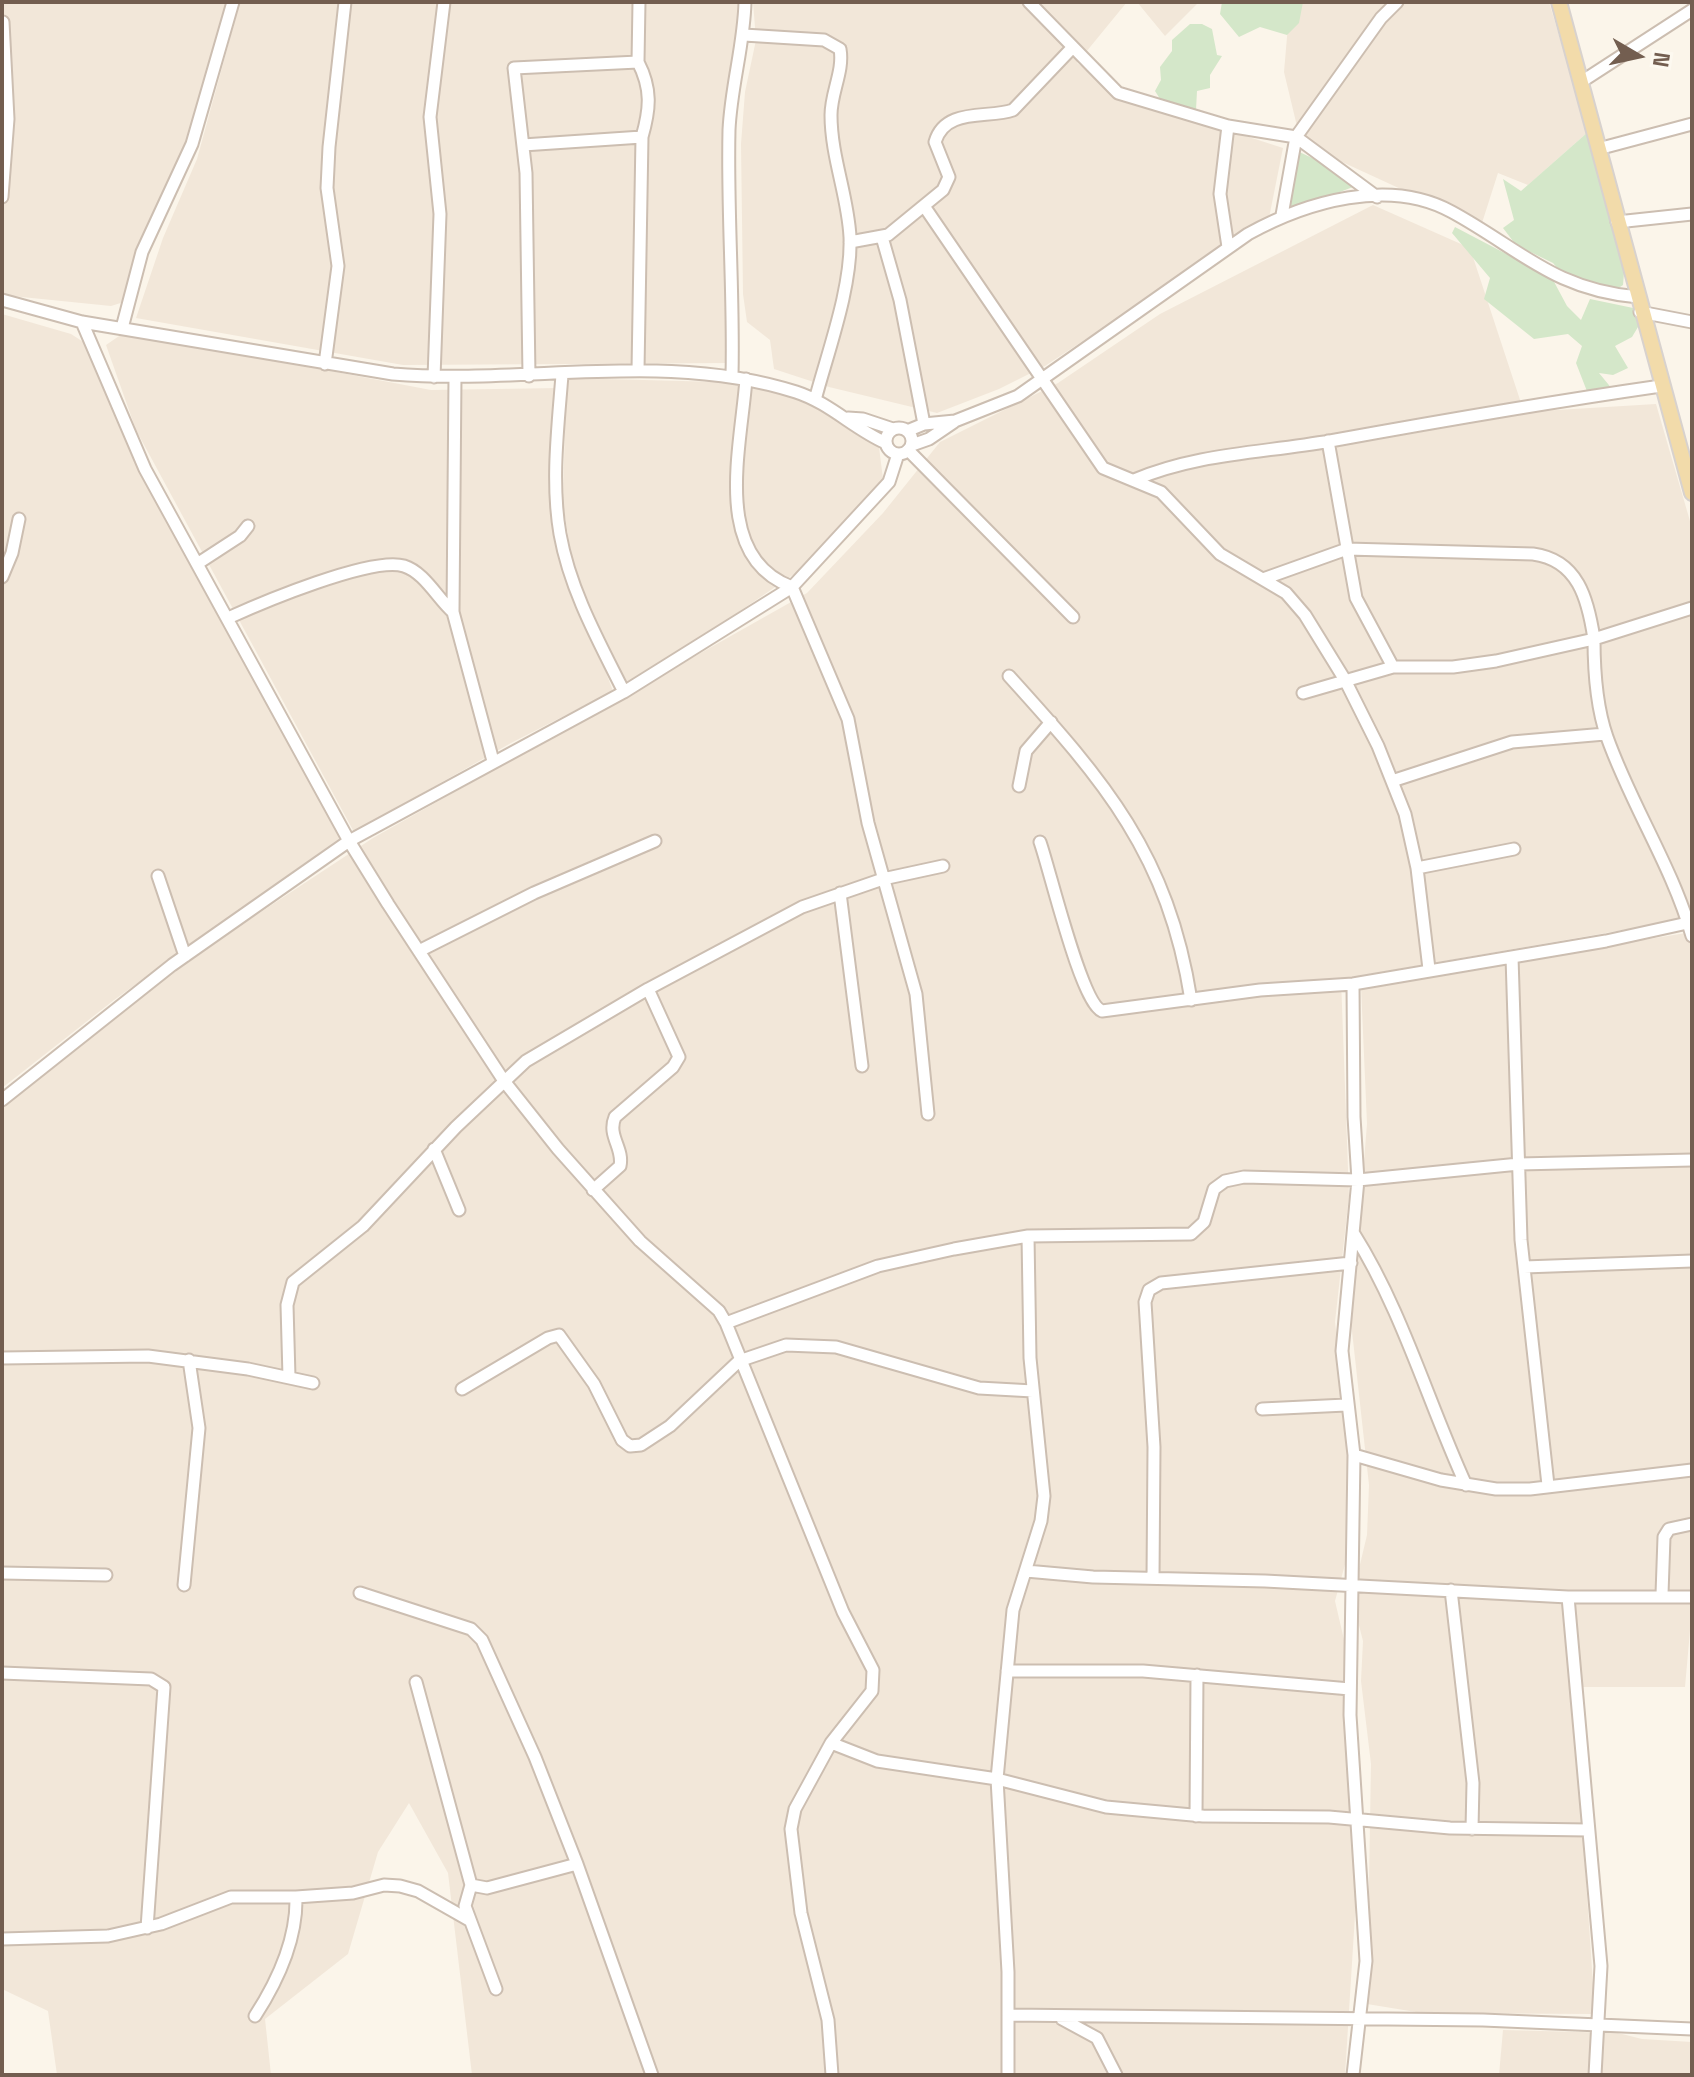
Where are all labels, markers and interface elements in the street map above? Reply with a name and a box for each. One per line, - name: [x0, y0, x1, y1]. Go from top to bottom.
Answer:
- north arrow: [1598, 16, 1678, 96]
- text: N: [1647, 50, 1677, 69]

